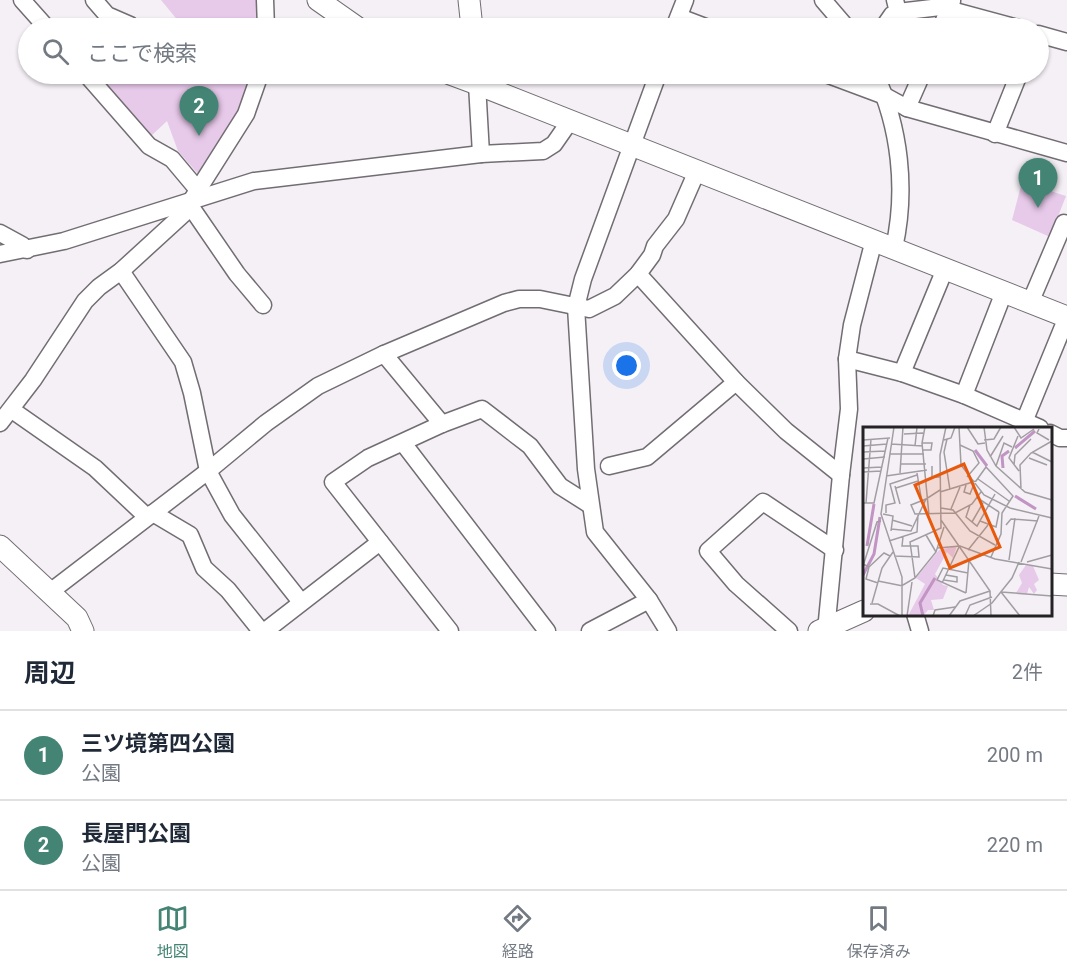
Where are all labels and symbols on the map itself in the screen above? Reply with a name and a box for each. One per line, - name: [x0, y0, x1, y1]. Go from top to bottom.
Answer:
- pin: 2: [180, 86, 218, 136]
- pin: 1: [1018, 158, 1058, 208]
- your location: [612, 351, 641, 380]
- inset map: [863, 427, 1052, 616]

